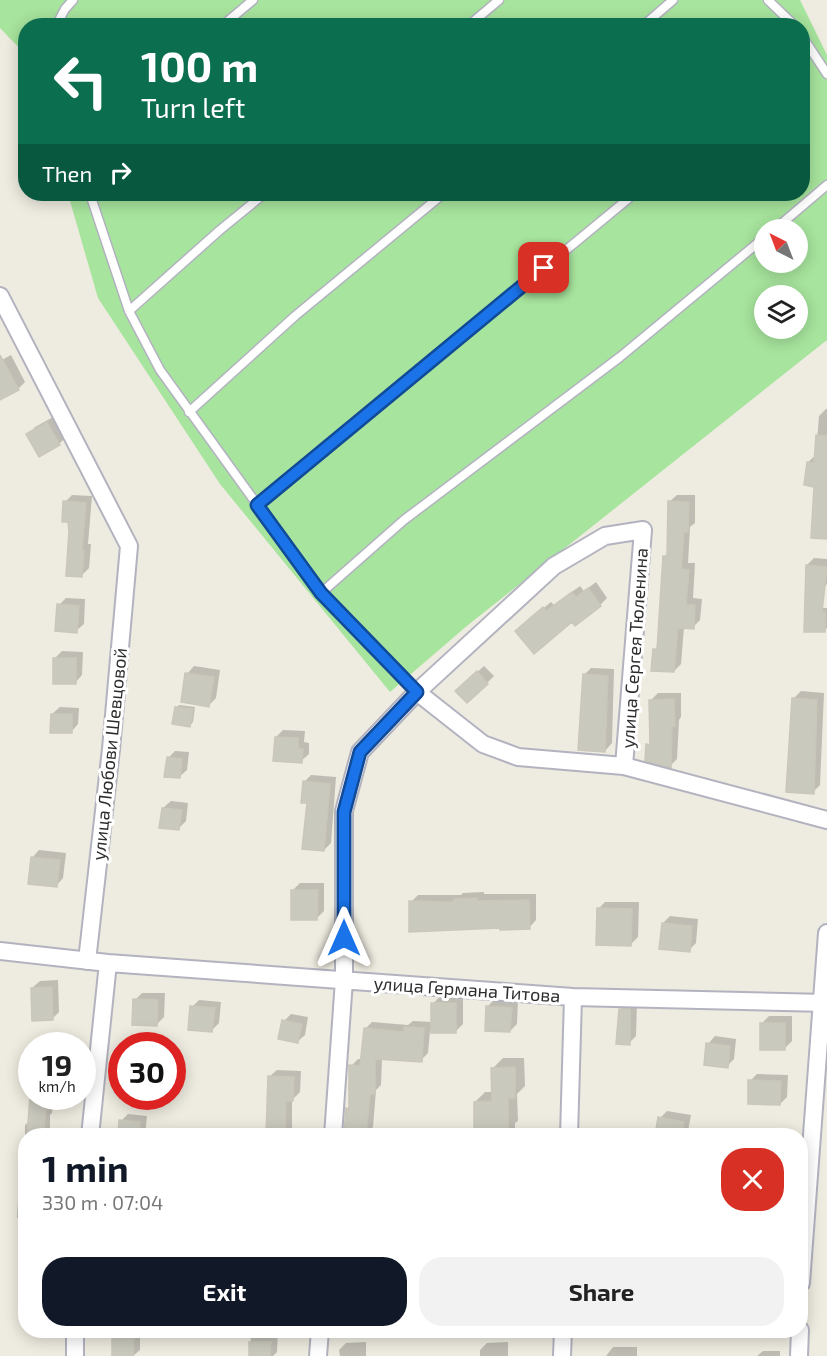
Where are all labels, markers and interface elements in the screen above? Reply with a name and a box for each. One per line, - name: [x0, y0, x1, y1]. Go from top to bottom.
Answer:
- text: 100 m: [141, 40, 258, 90]
- icon: left: [42, 42, 120, 120]
- text: Turn left: [141, 91, 245, 123]
- icon: right: [104, 156, 137, 189]
- text: Then: [42, 160, 92, 186]
- north arrow: [754, 219, 808, 273]
- map controls: [754, 219, 808, 339]
- pin: [518, 242, 569, 293]
- icon: arrive: [527, 251, 560, 284]
- button: layers: [754, 285, 808, 339]
- street label: улица Сергея Тюленина: [616, 547, 652, 749]
- street label: улица Любови Шевцовой: [87, 647, 131, 861]
- position arrow: [312, 906, 376, 970]
- street label: улица Германа Титова: [373, 971, 561, 1007]
- speed limit sign: 30: [108, 1032, 186, 1110]
- text: 19: [42, 1046, 72, 1082]
- text: km/h: [38, 1077, 76, 1095]
- text: 1 min: [42, 1146, 129, 1189]
- button: close: [721, 1148, 784, 1211]
- text: 330 m · 07:04: [42, 1190, 163, 1214]
- button: Exit: [42, 1257, 407, 1326]
- button: Share: [419, 1257, 784, 1326]

